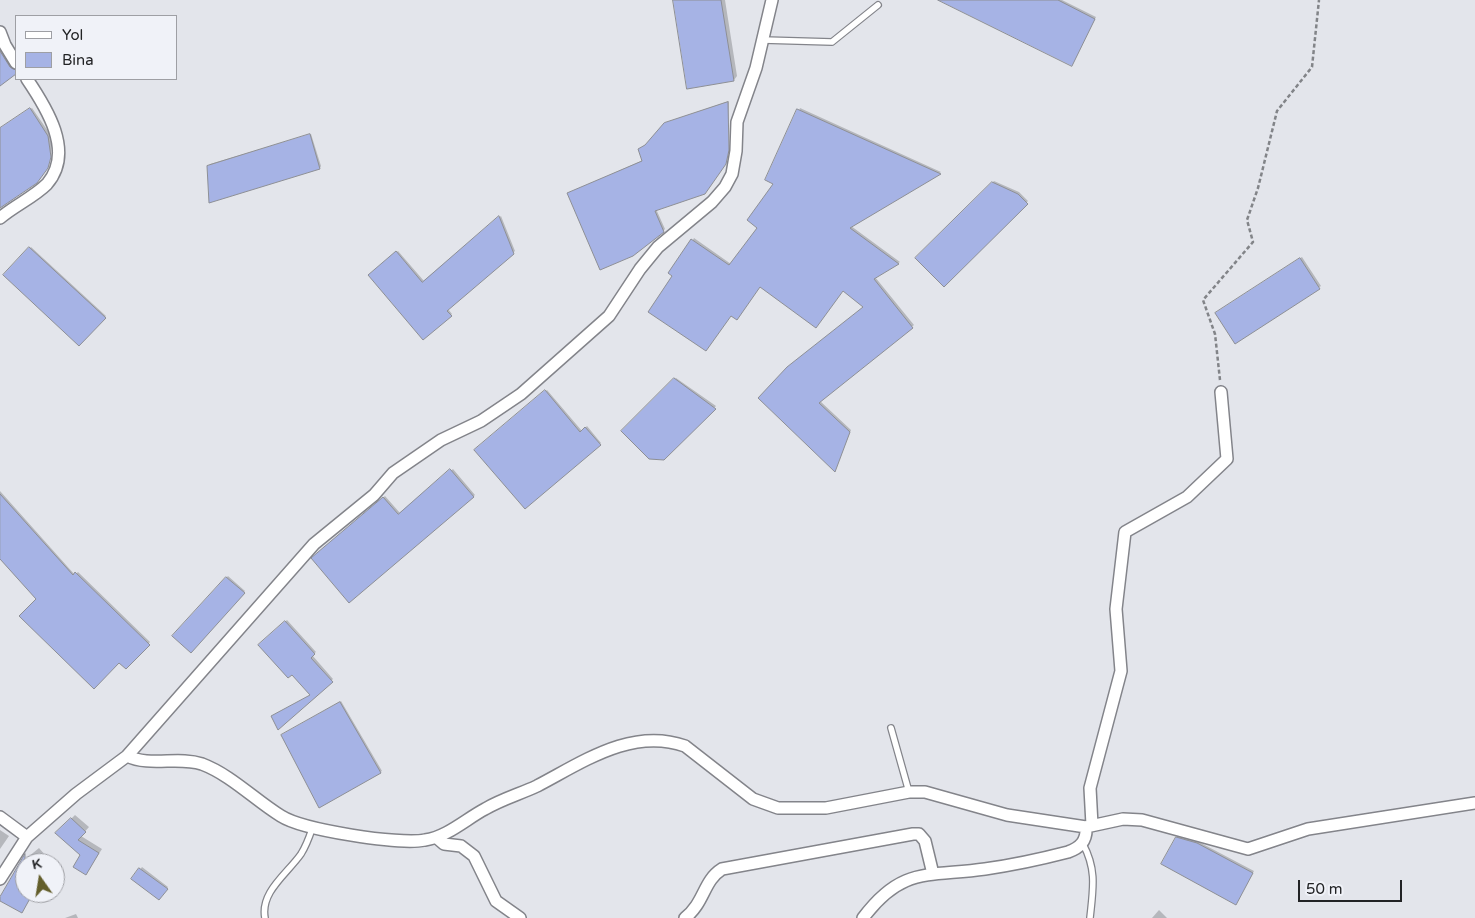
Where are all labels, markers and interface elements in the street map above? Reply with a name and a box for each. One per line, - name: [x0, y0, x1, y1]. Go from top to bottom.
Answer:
- legend: [15, 15, 178, 80]
- text: Yol: [62, 26, 83, 44]
- text: Bina: [62, 51, 94, 69]
- north arrow: [15, 853, 65, 903]
- text: K: [30, 855, 43, 873]
- scale bar: [1300, 870, 1404, 902]
- text: 50 m: [1306, 880, 1343, 898]

